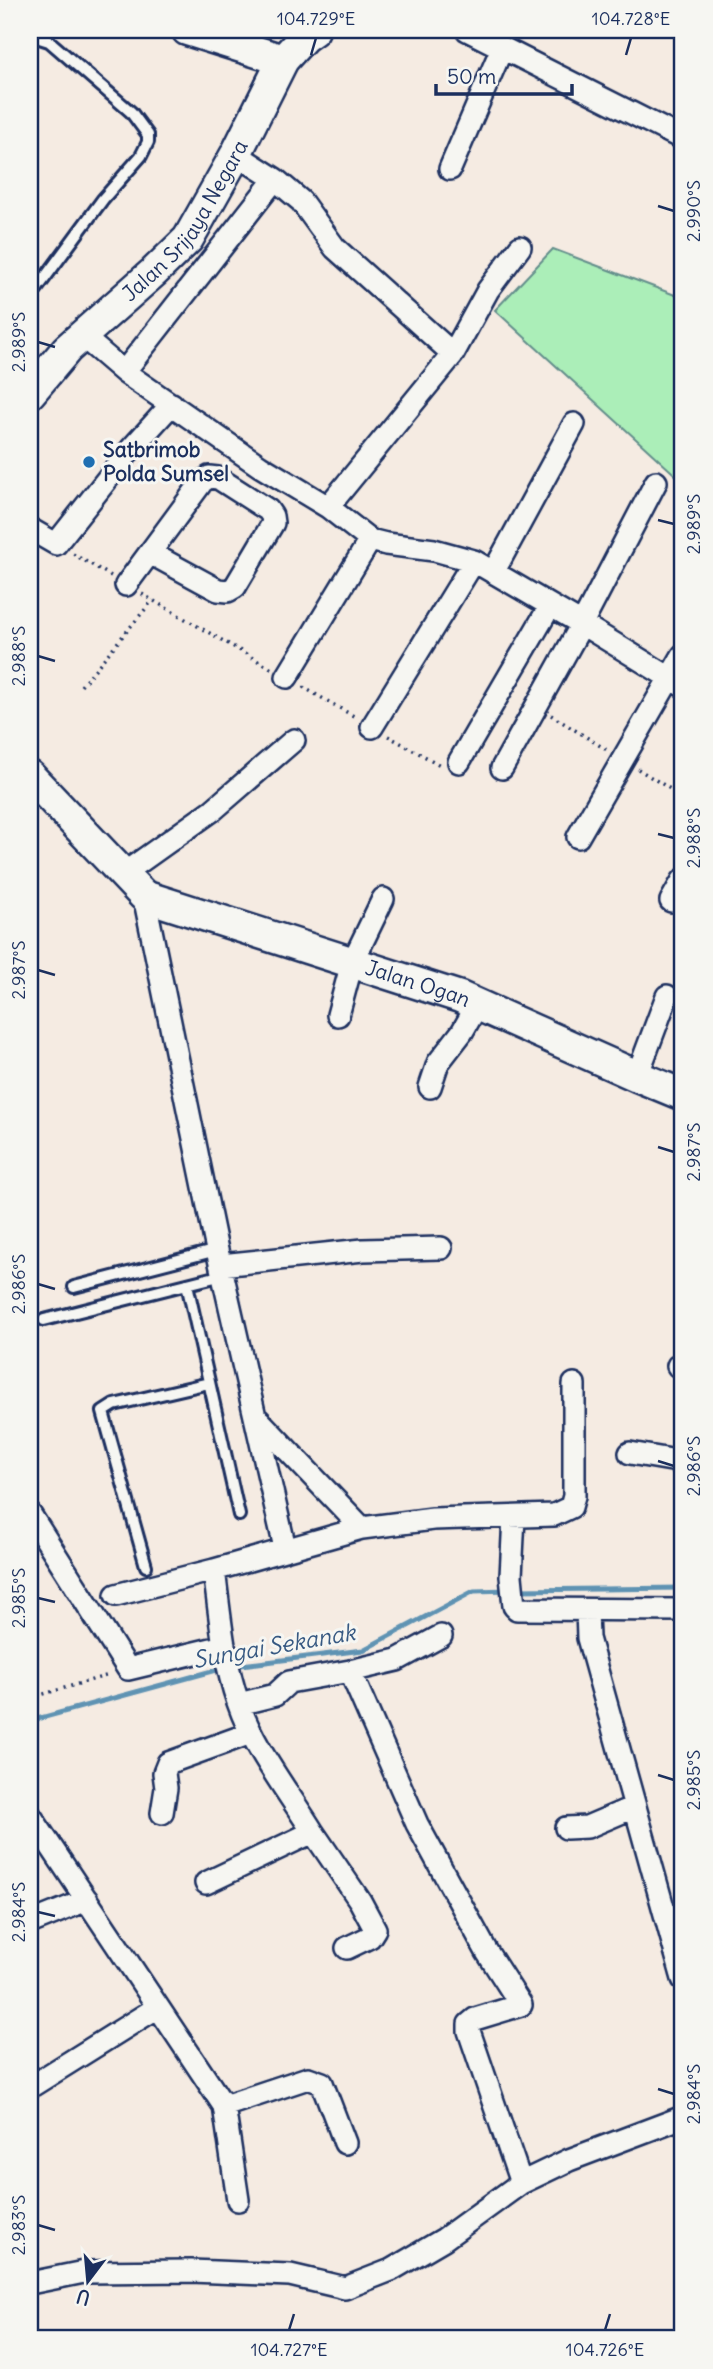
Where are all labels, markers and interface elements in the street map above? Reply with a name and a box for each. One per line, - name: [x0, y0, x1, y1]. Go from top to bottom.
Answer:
- text: 104.729°E: [277, 7, 355, 30]
- text: 104.728°E: [592, 7, 670, 30]
- scale bar: [436, 52, 573, 96]
- text: 50 m: [447, 63, 496, 90]
- street label: Jalan Srijaya Negara: [116, 135, 254, 307]
- text: 2.990°S: [682, 180, 705, 242]
- text: 2.989°S: [7, 312, 30, 372]
- place label: Satbrimob Polda Sumsel: [103, 436, 229, 487]
- marker: Satbrimob Polda Sumsel: [81, 454, 97, 470]
- text: 2.989°S: [682, 494, 705, 554]
- text: 2.988°S: [7, 626, 30, 686]
- text: 2.988°S: [682, 808, 705, 868]
- text: 2.987°S: [7, 940, 30, 1000]
- street label: Jalan Ogan: [362, 954, 475, 1013]
- text: 2.987°S: [682, 1122, 705, 1182]
- text: 2.986°S: [7, 1254, 30, 1314]
- text: 2.986°S: [682, 1436, 705, 1496]
- text: 2.985°S: [7, 1568, 30, 1628]
- water label: Sungai Sekanak: [191, 1617, 359, 1674]
- text: 2.985°S: [682, 1750, 705, 1810]
- text: 2.984°S: [7, 1882, 30, 1942]
- text: 2.984°S: [682, 2064, 705, 2124]
- text: 2.983°S: [7, 2195, 30, 2255]
- north arrow: [52, 2246, 122, 2316]
- text: U: [74, 2284, 93, 2311]
- text: 104.727°E: [250, 2338, 328, 2361]
- text: 104.726°E: [566, 2338, 644, 2361]

